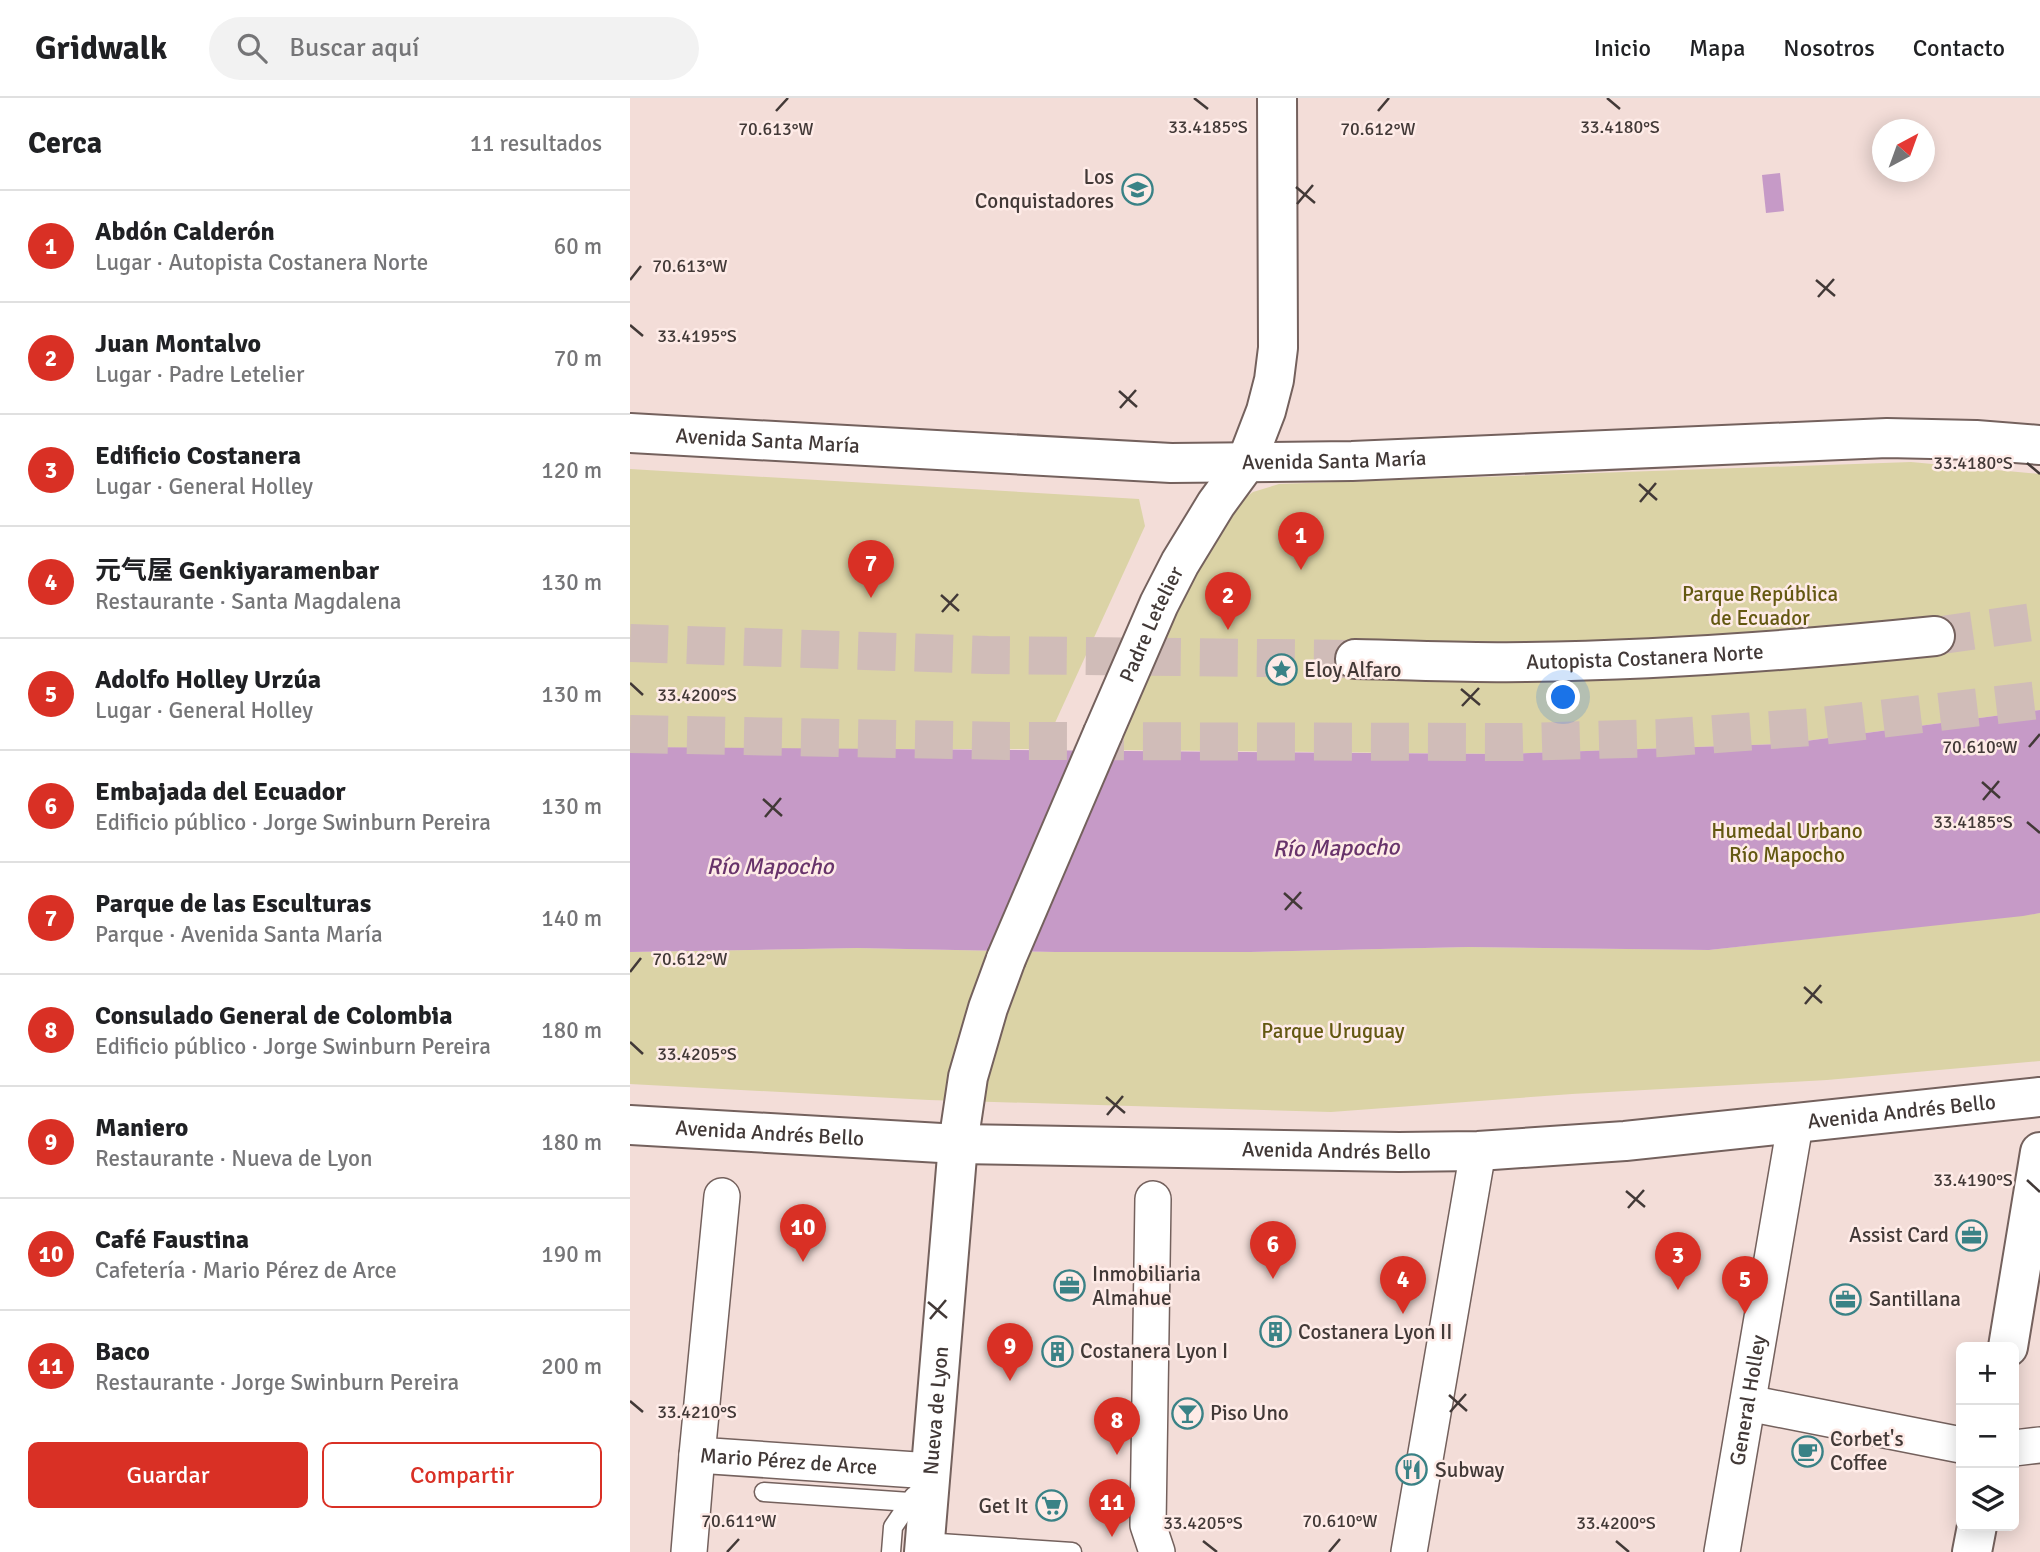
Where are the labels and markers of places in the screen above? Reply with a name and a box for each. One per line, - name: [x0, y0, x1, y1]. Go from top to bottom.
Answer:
- place label: Los Conquistadores: [975, 164, 1114, 214]
- school or university icon: Los Conquistadores: [1120, 172, 1154, 206]
- pin: 1: [1278, 512, 1324, 570]
- pin: 7: [848, 540, 894, 598]
- pin: 2: [1205, 572, 1251, 630]
- place icon: Eloy Alfaro: [1264, 653, 1298, 687]
- place label: Eloy Alfaro: [1304, 657, 1401, 683]
- pin: 10: [780, 1204, 826, 1262]
- office icon: Assist Card: [1955, 1218, 1989, 1252]
- pin: 6: [1250, 1221, 1296, 1279]
- place label: Assist Card: [1849, 1222, 1949, 1248]
- pin: 3: [1655, 1232, 1701, 1290]
- pin: 4: [1380, 1256, 1426, 1314]
- pin: 5: [1722, 1256, 1768, 1314]
- place label: Inmobiliaria Almahue: [1092, 1261, 1201, 1311]
- office icon: Inmobiliaria Almahue: [1052, 1269, 1086, 1303]
- office icon: Santillana: [1829, 1282, 1863, 1316]
- place label: Santillana: [1869, 1286, 1961, 1312]
- building icon: Costanera Lyon II: [1258, 1315, 1292, 1349]
- place label: Costanera Lyon II: [1298, 1319, 1452, 1345]
- pin: 9: [987, 1323, 1033, 1381]
- building icon: Costanera Lyon I: [1040, 1334, 1074, 1368]
- place label: Costanera Lyon I: [1080, 1338, 1228, 1364]
- bar icon: Piso Uno: [1170, 1396, 1204, 1430]
- pin: 8: [1094, 1397, 1140, 1455]
- place label: Piso Uno: [1210, 1400, 1289, 1426]
- place label: Corbet's Coffee: [1830, 1426, 1904, 1476]
- cafe icon: Corbet's Coffee: [1790, 1434, 1824, 1468]
- restaurant icon: Subway: [1395, 1453, 1429, 1487]
- place label: Subway: [1435, 1457, 1505, 1483]
- pin: 11: [1089, 1479, 1135, 1537]
- supermarket icon: Get It: [1034, 1489, 1068, 1523]
- place label: Get It: [979, 1493, 1028, 1519]

